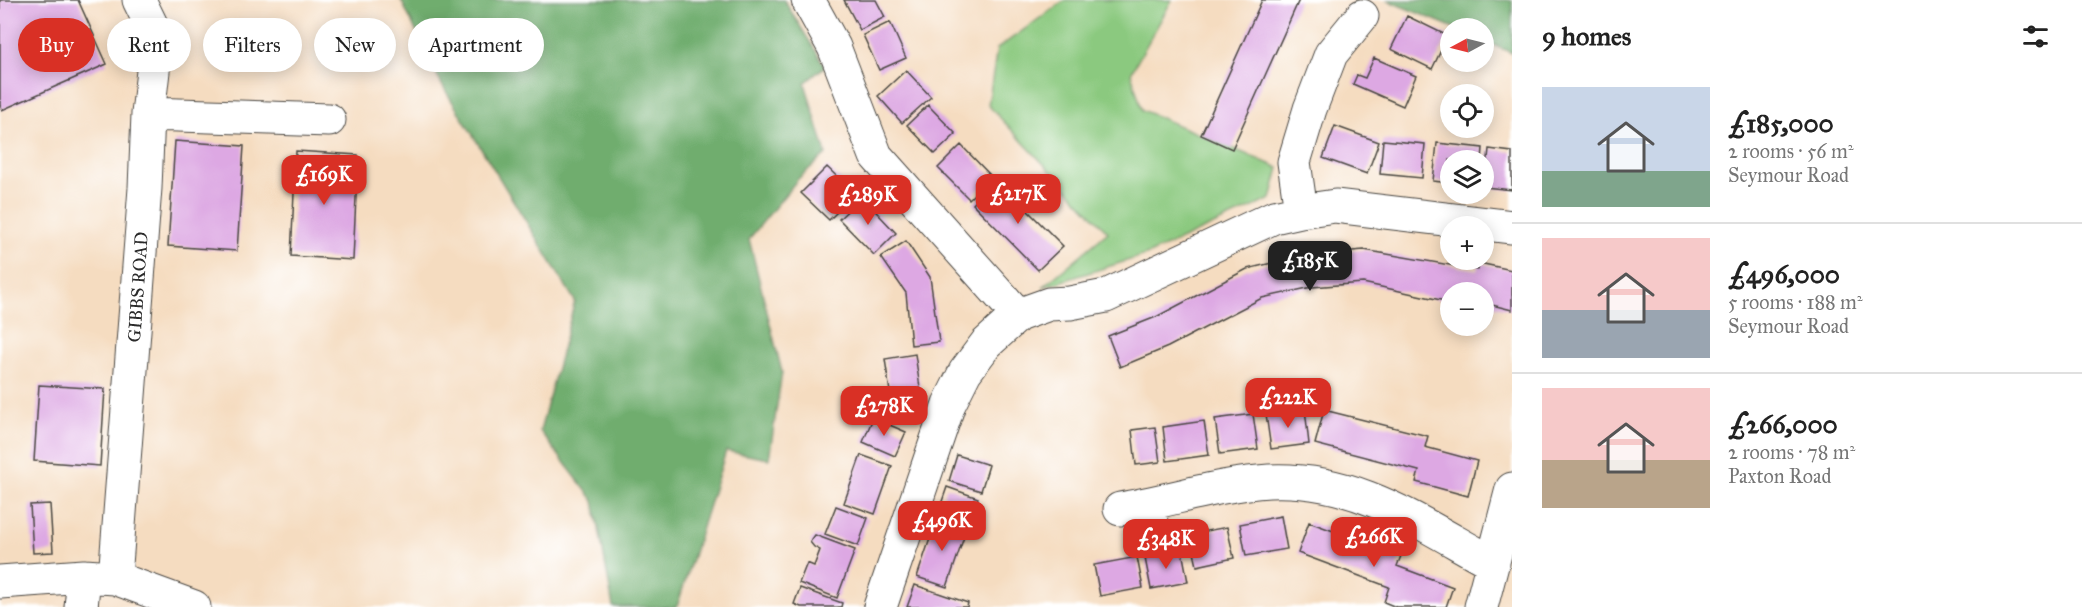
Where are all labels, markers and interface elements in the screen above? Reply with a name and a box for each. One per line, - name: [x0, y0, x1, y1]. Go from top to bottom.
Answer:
- chip: Buy: [18, 18, 95, 72]
- chip: Rent: [107, 18, 191, 72]
- chip: Filters: [203, 18, 302, 72]
- chip: New: [314, 18, 396, 72]
- chip: Apartment: [408, 18, 544, 72]
- north arrow: [1440, 18, 1494, 72]
- map controls: [1440, 18, 1494, 336]
- text: 9 homes: [1542, 20, 1631, 52]
- icon: filters: [2019, 20, 2052, 53]
- button: locate: [1440, 84, 1494, 138]
- text: £185,000: [1728, 107, 1834, 139]
- icon: home: [1590, 111, 1662, 183]
- text: 2 rooms · 56 m²: [1728, 139, 1854, 163]
- button: layers: [1440, 150, 1494, 204]
- pin: £169K: [282, 155, 366, 206]
- text: £169K: [296, 162, 352, 186]
- text: Seymour Road: [1728, 163, 1849, 187]
- pin: £217K: [976, 174, 1060, 225]
- pin: £289K: [826, 175, 910, 226]
- text: £217K: [990, 181, 1046, 205]
- text: £289K: [838, 182, 898, 206]
- button: +: [1440, 216, 1494, 270]
- street label: GIBBS ROAD: [123, 231, 153, 343]
- pin: £185K: [1268, 241, 1352, 292]
- text: £185K: [1282, 248, 1338, 272]
- text: £496,000: [1728, 258, 1840, 290]
- icon: home: [1590, 262, 1662, 334]
- button: −: [1440, 282, 1494, 336]
- text: 5 rooms · 188 m²: [1728, 290, 1863, 314]
- text: Seymour Road: [1728, 314, 1849, 338]
- pin: £222K: [1246, 378, 1330, 429]
- text: £222K: [1259, 385, 1317, 409]
- pin: £278K: [842, 386, 926, 437]
- text: £278K: [855, 393, 913, 417]
- text: £266,000: [1728, 408, 1838, 440]
- icon: home: [1590, 412, 1662, 484]
- text: 2 rooms · 78 m²: [1728, 440, 1855, 464]
- text: Paxton Road: [1728, 464, 1832, 488]
- pin: £496K: [900, 501, 984, 552]
- text: £496K: [912, 508, 972, 532]
- pin: £266K: [1332, 517, 1416, 568]
- pin: £348K: [1124, 519, 1208, 570]
- text: £266K: [1345, 524, 1403, 548]
- text: £348K: [1137, 526, 1195, 550]

